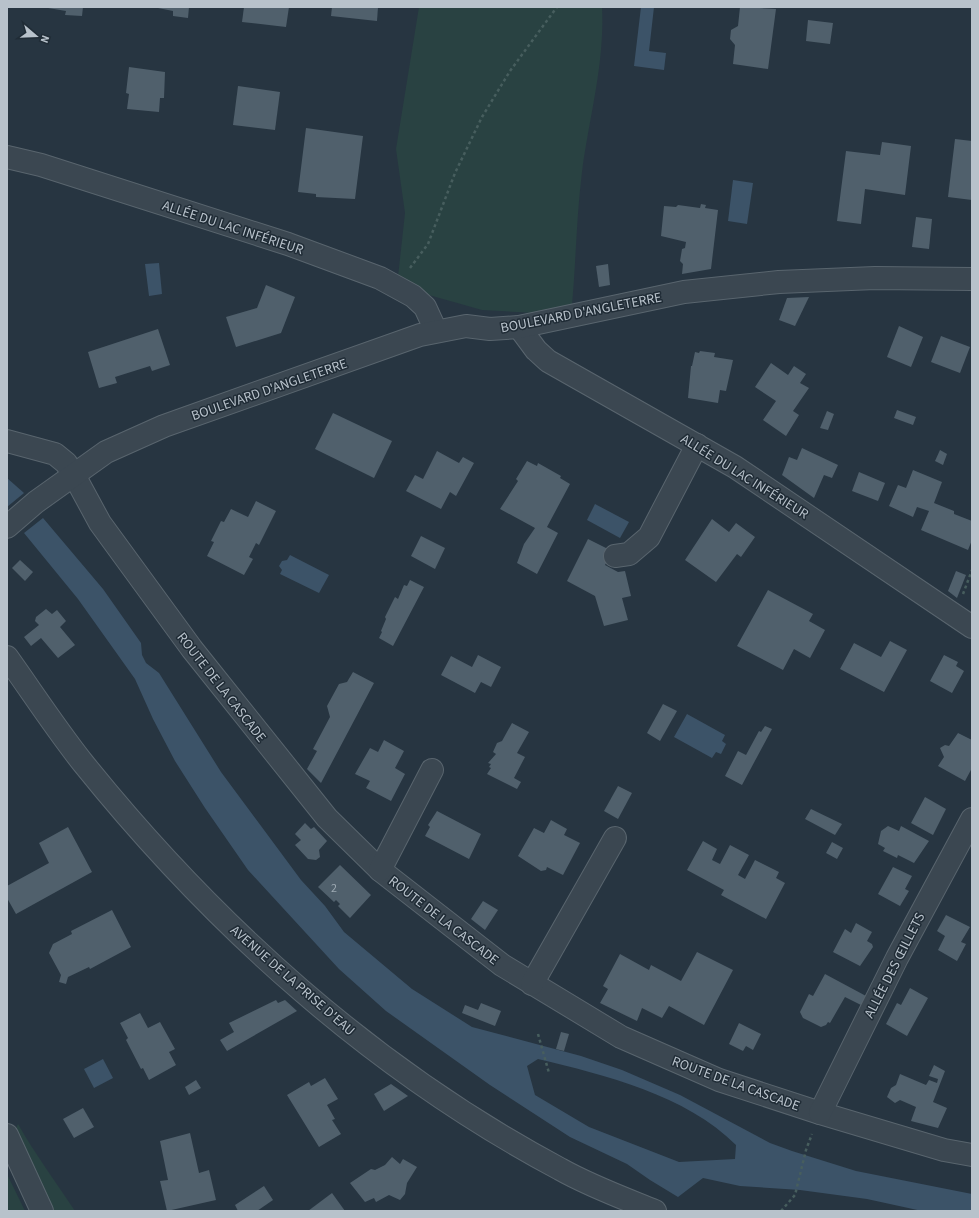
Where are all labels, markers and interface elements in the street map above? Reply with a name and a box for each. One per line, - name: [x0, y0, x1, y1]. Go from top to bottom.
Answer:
- north arrow: [16, 16, 56, 56]
- text: N: [37, 33, 53, 45]
- street label: ALLÉE DU LAC INFÉRIEUR: [160, 196, 306, 260]
- street label: BOULEVARD D'ANGLETERRE: [499, 288, 663, 338]
- street label: BOULEVARD D'ANGLETERRE: [189, 354, 350, 426]
- street label: ALLÉE DU LAC INFÉRIEUR: [677, 429, 812, 524]
- street label: ROUTE DE LA CASCADE: [172, 628, 271, 747]
- street label: ROUTE DE LA CASCADE: [384, 871, 503, 970]
- house number: 2: [331, 880, 337, 897]
- street label: ALLÉE DES ŒILLETS: [860, 909, 930, 1022]
- street label: AVENUE DE LA PRISE D'EAU: [226, 921, 359, 1041]
- street label: ROUTE DE LA CASCADE: [669, 1052, 802, 1116]

